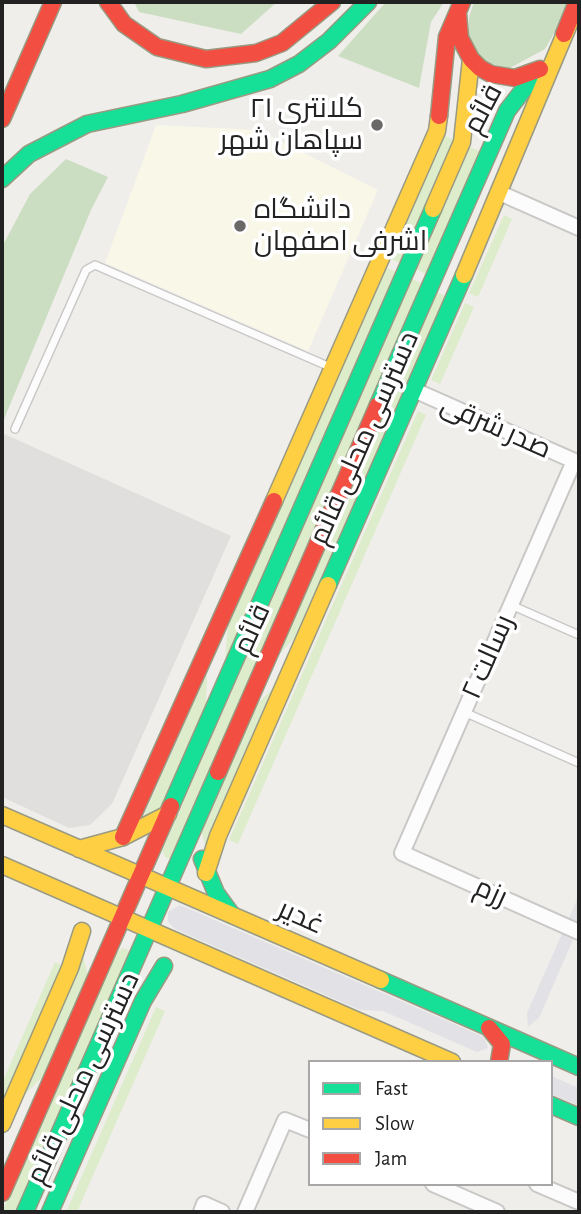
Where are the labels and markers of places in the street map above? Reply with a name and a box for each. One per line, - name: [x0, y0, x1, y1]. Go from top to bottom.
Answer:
- place label: کلانتری ۲۱ سپاهان شهر: [220, 92, 363, 158]
- marker: کلانتری ۲۱ سپاهان شهر: [369, 117, 385, 133]
- place label: دانشگاه اشرفی اصفهان: [254, 193, 427, 259]
- marker: دانشگاه اشرفی اصفهان: [232, 218, 248, 234]

